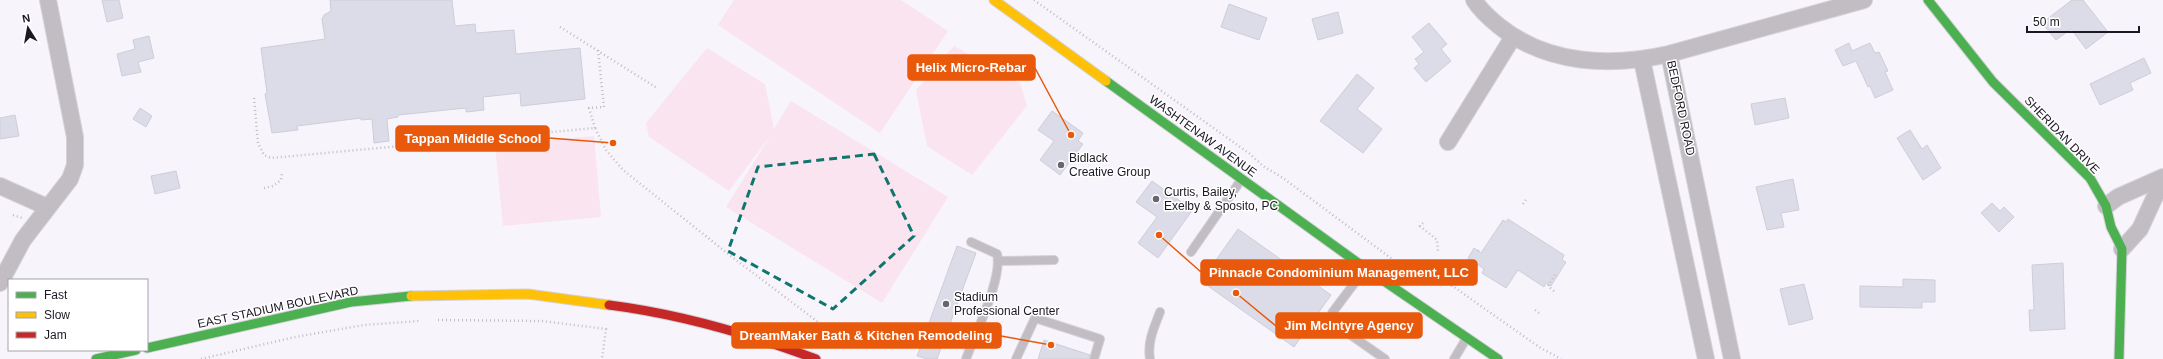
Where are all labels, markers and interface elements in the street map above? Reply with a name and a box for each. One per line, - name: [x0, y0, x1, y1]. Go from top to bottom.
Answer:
- north arrow: [8, 8, 48, 48]
- scale bar: [2027, 8, 2139, 34]
- text: N: [21, 12, 31, 25]
- text: 50 m: [2033, 15, 2060, 29]
- callout: Helix Micro-Rebar: [908, 55, 1035, 80]
- street label: BEDFORD ROAD: [1664, 59, 1698, 157]
- text: Helix Micro-Rebar: [916, 60, 1026, 75]
- street label: WASHTENAW AVENUE: [1146, 92, 1260, 180]
- street label: SHERIDAN DRIVE: [2022, 93, 2102, 177]
- callout: Tappan Middle School: [396, 126, 549, 151]
- text: Tappan Middle School: [405, 131, 541, 146]
- place label: Bidlack Creative Group: [1069, 151, 1151, 179]
- marker: Bidlack Creative Group: [1056, 160, 1066, 170]
- place label: Curtis, Bailey, Exelby & Sposito, PC: [1164, 185, 1278, 213]
- marker: Curtis, Bailey, Exelby & Sposito, PC: [1151, 194, 1161, 204]
- callout: Pinnacle Condominium Management, LLC: [1201, 260, 1477, 285]
- text: Pinnacle Condominium Management, LLC: [1209, 265, 1470, 280]
- legend: [8, 279, 148, 351]
- street label: EAST STADIUM BOULEVARD: [196, 283, 360, 331]
- text: Fast: [44, 288, 68, 302]
- place label: Stadium Professional Center: [954, 290, 1059, 318]
- marker: Stadium Professional Center: [941, 299, 951, 309]
- text: Slow: [44, 308, 70, 322]
- callout: Jim McIntyre Agency: [1276, 313, 1422, 338]
- text: Jim McIntyre Agency: [1284, 318, 1415, 333]
- callout: DreamMaker Bath & Kitchen Remodeling: [732, 323, 1001, 348]
- text: Jam: [44, 328, 67, 342]
- text: DreamMaker Bath & Kitchen Remodeling: [740, 328, 992, 343]

